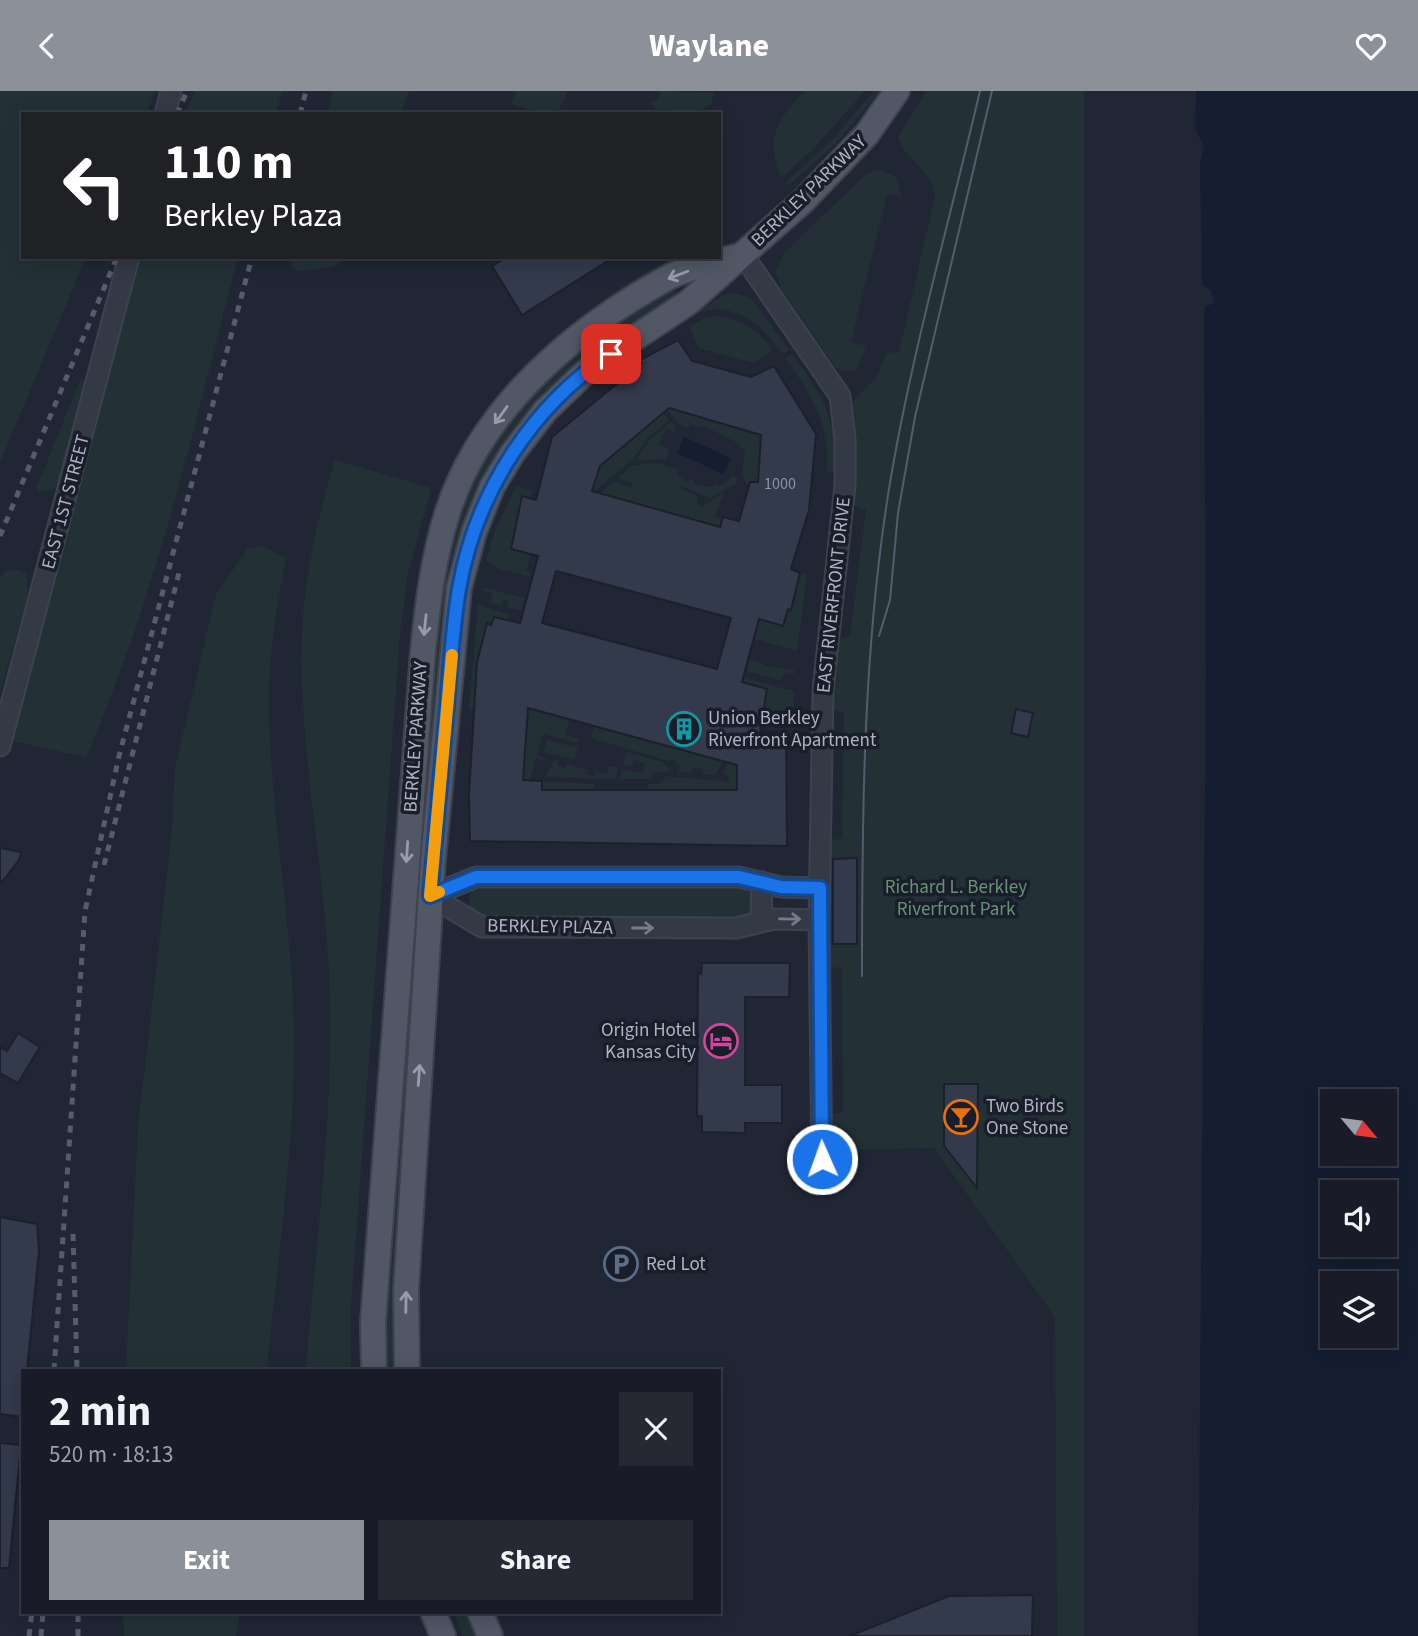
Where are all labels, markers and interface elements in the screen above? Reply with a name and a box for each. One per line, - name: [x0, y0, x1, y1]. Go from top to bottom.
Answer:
- text: Waylane: [649, 23, 769, 69]
- icon: back: [28, 27, 66, 65]
- icon: heart: [1352, 27, 1390, 65]
- text: 110 m: [164, 128, 293, 198]
- street label: BERKLEY PARKWAY: [745, 128, 873, 253]
- icon: left: [49, 140, 140, 231]
- text: Berkley Plaza: [164, 193, 343, 239]
- one-way arrow: [667, 270, 689, 282]
- pin: [581, 324, 641, 384]
- icon: arrive: [592, 335, 630, 373]
- one-way arrow: [494, 405, 508, 424]
- street label: EAST 1ST STREET: [35, 432, 97, 572]
- house number: 1000: [764, 473, 796, 495]
- street label: EAST RIVERFRONT DRIVE: [810, 496, 858, 694]
- one-way arrow: [419, 613, 432, 636]
- street label: BERKLEY PARKWAY: [397, 660, 435, 813]
- place label: Union Berkley Riverfront Apartment: [708, 705, 877, 754]
- building icon: Union Berkley Riverfront Apartment: [665, 710, 703, 748]
- one-way arrow: [400, 840, 413, 863]
- park label: Richard L. Berkley Riverfront Park: [885, 874, 1027, 923]
- street label: BERKLEY PLAZA: [487, 912, 614, 942]
- one-way arrow: [778, 912, 801, 926]
- one-way arrow: [632, 921, 655, 935]
- place label: Origin Hotel Kansas City: [601, 1017, 696, 1066]
- hotel icon: Origin Hotel Kansas City: [702, 1022, 740, 1060]
- one-way arrow: [413, 1064, 426, 1087]
- north arrow: [1320, 1089, 1396, 1165]
- map controls: [1320, 1089, 1397, 1348]
- place label: Two Birds One Stone: [986, 1093, 1068, 1142]
- bar icon: Two Birds One Stone: [942, 1098, 980, 1136]
- position arrow: [785, 1122, 859, 1196]
- button: sound: [1320, 1180, 1397, 1257]
- parking icon: Red Lot: [602, 1245, 640, 1283]
- place label: Red Lot: [646, 1251, 706, 1278]
- button: layers: [1320, 1271, 1397, 1348]
- one-way arrow: [399, 1291, 413, 1314]
- text: 2 min: [49, 1382, 151, 1442]
- button: close: [619, 1392, 693, 1466]
- text: 520 m · 18:13: [49, 1438, 173, 1471]
- button: Exit: [49, 1520, 364, 1600]
- button: Share: [378, 1520, 693, 1600]

